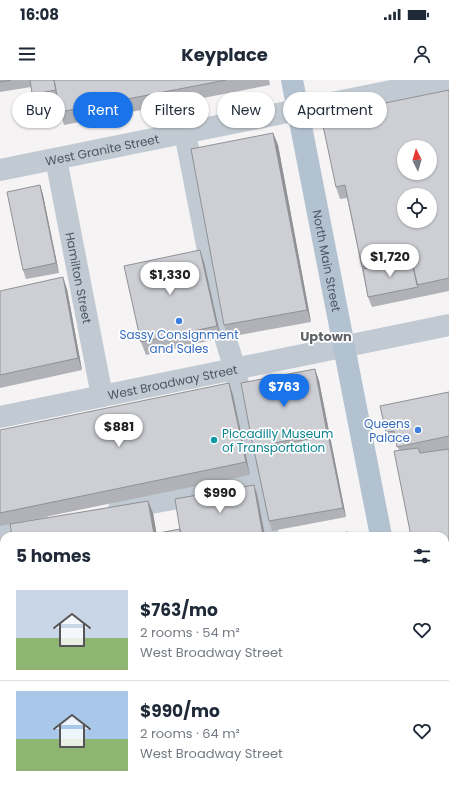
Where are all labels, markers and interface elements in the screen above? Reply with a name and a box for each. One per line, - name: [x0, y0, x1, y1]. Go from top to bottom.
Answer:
- text: 16:08: [20, 4, 59, 25]
- text: Keyplace: [181, 42, 268, 67]
- icon: menu: [16, 43, 38, 65]
- icon: person: [411, 43, 433, 65]
- chip: Buy: [12, 92, 65, 128]
- chip: Rent: [73, 92, 133, 128]
- chip: Filters: [141, 92, 209, 128]
- chip: New: [217, 92, 275, 128]
- chip: Apartment: [283, 92, 387, 128]
- street label: West Granite Street: [43, 130, 160, 169]
- north arrow: [397, 140, 437, 180]
- map controls: [397, 140, 437, 228]
- button: locate: [397, 188, 437, 228]
- street label: North Main Street: [309, 208, 345, 313]
- street label: Hamilton Street: [62, 231, 96, 325]
- pin: $1,720: [357, 244, 423, 278]
- text: $1,720: [370, 247, 410, 266]
- pin: $1,330: [137, 262, 203, 296]
- text: $1,330: [149, 265, 191, 284]
- marker: Sassy Consignment and Sales: [174, 316, 184, 326]
- place label: Sassy Consignment and Sales: [119, 326, 239, 357]
- district label: Uptown: [300, 327, 352, 346]
- street label: West Broadway Street: [106, 360, 239, 403]
- pin: $763: [260, 374, 308, 408]
- text: $763: [268, 377, 300, 396]
- pin: $881: [95, 414, 143, 448]
- place label: Queens Palace: [364, 415, 410, 446]
- text: $881: [104, 417, 134, 436]
- place label: Piccadilly Museum of Transportation: [222, 425, 333, 456]
- marker: Queens Palace: [413, 425, 423, 435]
- marker: Piccadilly Museum of Transportation: [209, 435, 219, 445]
- pin: $990: [196, 480, 244, 514]
- text: $990: [203, 483, 237, 502]
- text: 5 homes: [16, 544, 91, 568]
- icon: filters: [411, 545, 433, 567]
- text: $763/mo: [140, 598, 218, 622]
- icon: home: [48, 606, 96, 654]
- icon: heart: [411, 619, 433, 641]
- text: 2 rooms · 54 m²: [140, 623, 240, 642]
- text: West Broadway Street: [140, 643, 283, 662]
- text: $990/mo: [140, 699, 220, 723]
- icon: home: [48, 707, 96, 755]
- icon: heart: [411, 720, 433, 742]
- text: 2 rooms · 64 m²: [140, 724, 240, 743]
- text: West Broadway Street: [140, 744, 283, 763]

